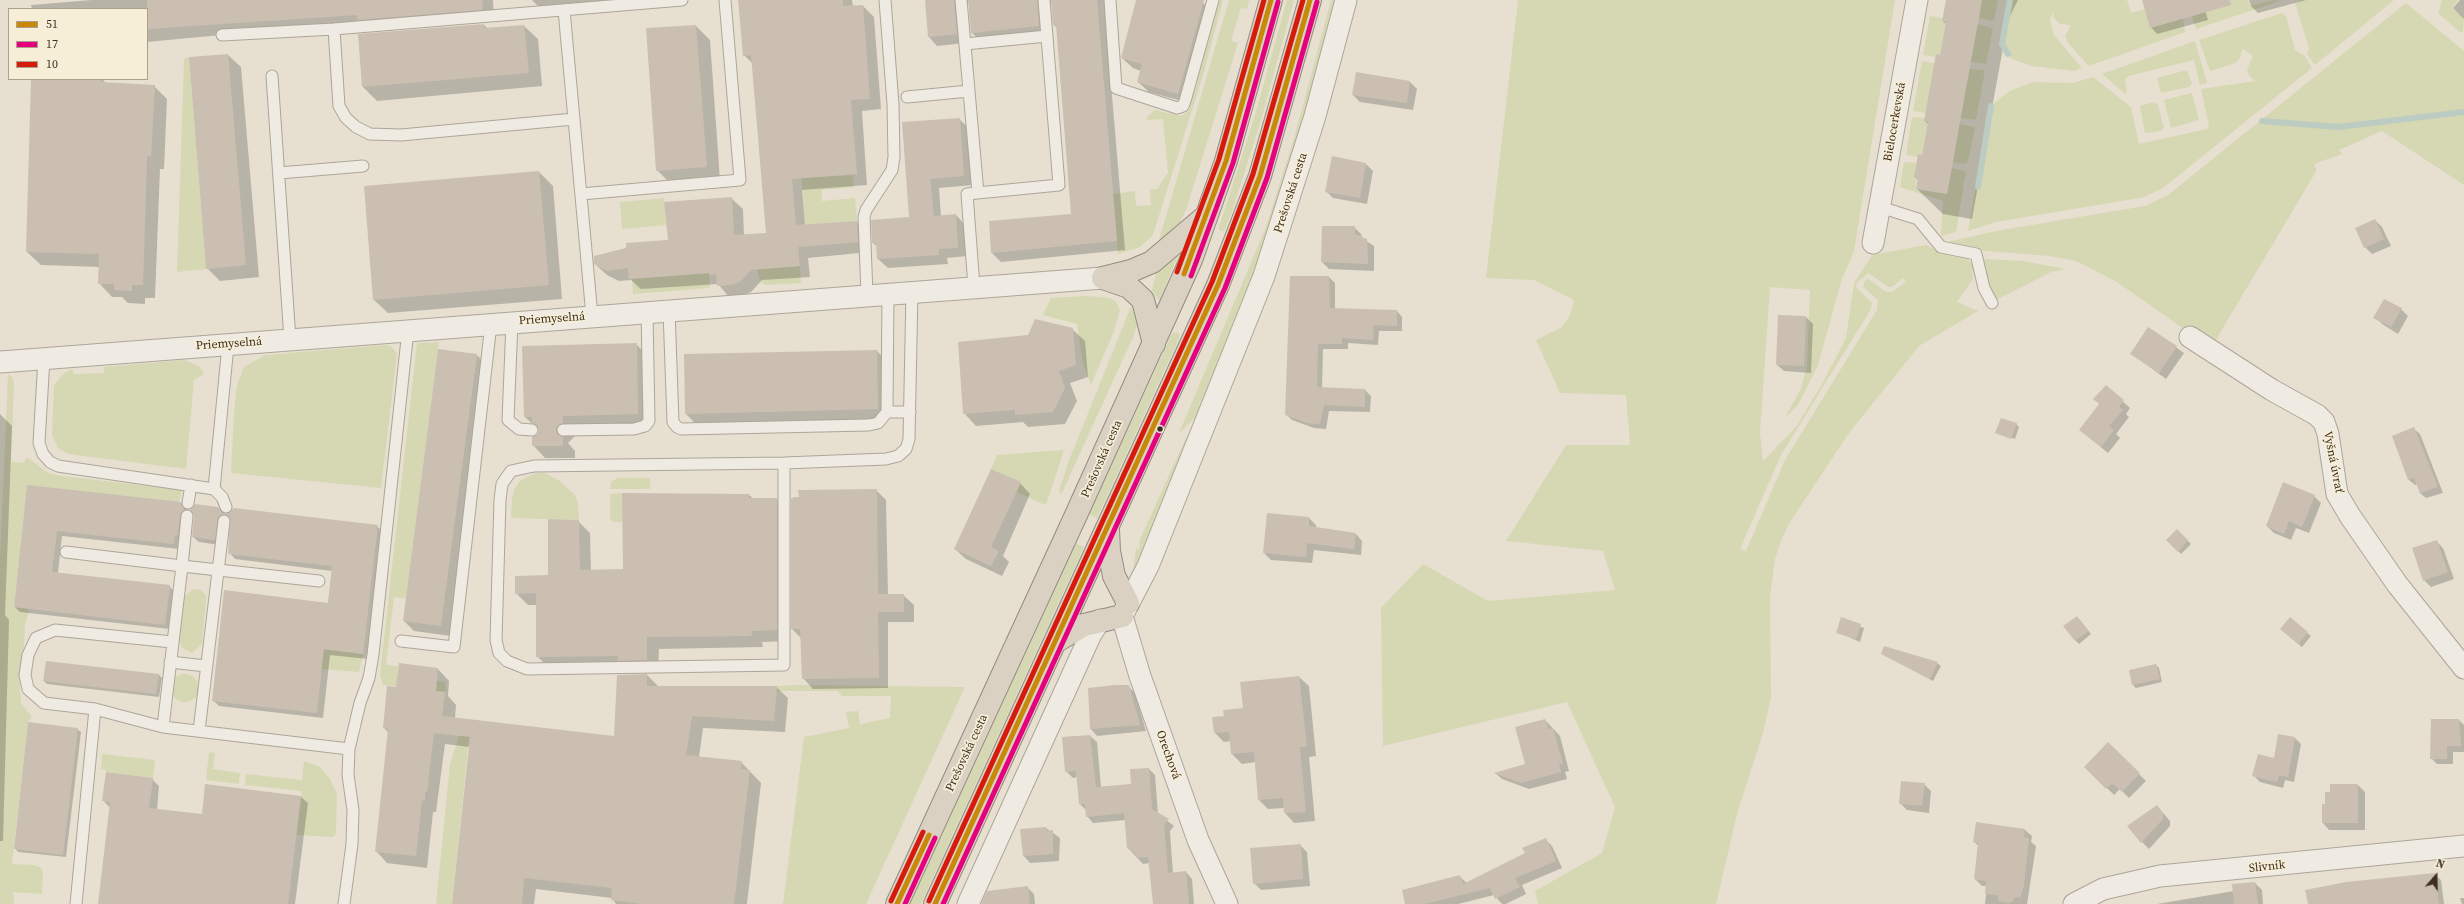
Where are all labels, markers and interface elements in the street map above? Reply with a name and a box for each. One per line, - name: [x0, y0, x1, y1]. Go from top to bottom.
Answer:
- legend: [8, 8, 148, 80]
- text: 51: [46, 16, 58, 32]
- text: 17: [46, 36, 58, 52]
- text: 10: [46, 56, 58, 72]
- street label: Bielocerkevská: [1881, 81, 1909, 163]
- street label: Prešovská cesta: [1271, 151, 1311, 235]
- street label: Priemyselná: [518, 310, 586, 328]
- street label: Priemyselná: [195, 335, 263, 353]
- street label: Prešovská cesta: [1078, 418, 1126, 500]
- unlabelled marker: [1155, 424, 1165, 434]
- street label: Vyšná úvrať: [2320, 430, 2346, 494]
- street label: Prešovská cesta: [943, 712, 991, 794]
- street label: Orechová: [1153, 729, 1183, 781]
- north arrow: [2416, 856, 2456, 896]
- text: N: [2434, 856, 2447, 873]
- street label: Slivník: [2248, 858, 2286, 876]

